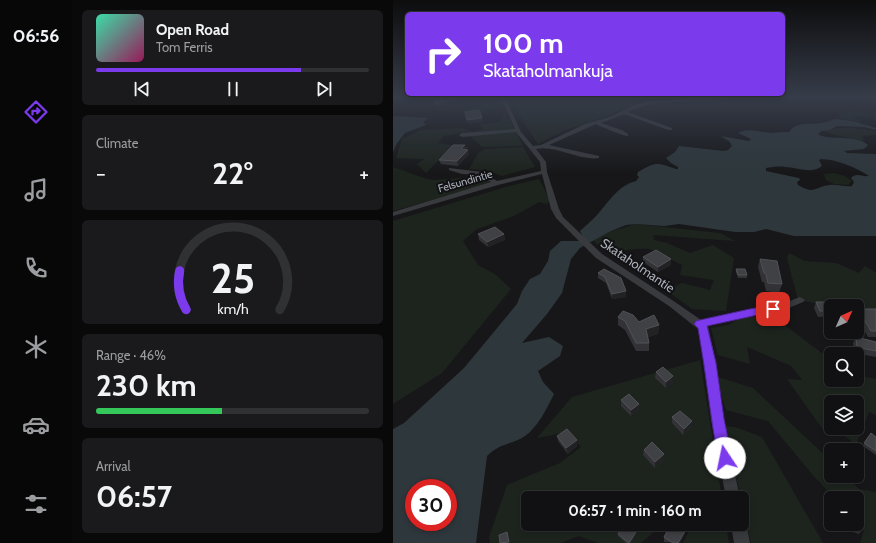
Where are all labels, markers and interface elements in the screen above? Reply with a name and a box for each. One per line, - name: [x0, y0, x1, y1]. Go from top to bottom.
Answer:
- text: Open Road: [156, 21, 229, 39]
- text: 06:56: [13, 25, 59, 47]
- text: 100 m: [483, 26, 564, 60]
- icon: right: [417, 28, 469, 80]
- text: Tom Ferris: [156, 39, 213, 55]
- text: Skataholmankuja: [483, 60, 613, 82]
- icon: previous: [131, 78, 153, 100]
- icon: pause: [222, 78, 244, 100]
- icon: next: [313, 78, 335, 100]
- icon: directions: [22, 98, 50, 126]
- text: Climate: [96, 135, 138, 151]
- text: 22°: [212, 155, 253, 192]
- text: −: [96, 160, 106, 187]
- text: +: [359, 160, 369, 187]
- street label: Felsundintie: [436, 166, 494, 195]
- icon: music: [22, 176, 50, 204]
- street label: Skataholmantie: [598, 234, 678, 296]
- text: 25: [210, 252, 255, 302]
- icon: phone: [22, 254, 50, 282]
- pin: [756, 292, 790, 326]
- icon: arrive: [762, 298, 784, 320]
- text: km/h: [217, 299, 248, 317]
- north arrow: [824, 299, 864, 339]
- map controls: [824, 299, 864, 531]
- icon: climate: [22, 333, 50, 361]
- text: Range · 46%: [96, 347, 166, 363]
- button: search: [824, 347, 864, 387]
- text: 230 km: [96, 367, 197, 404]
- button: layers: [824, 395, 864, 435]
- icon: car: [22, 411, 50, 439]
- position arrow: [704, 437, 746, 479]
- button: +: [824, 443, 864, 483]
- text: Arrival: [96, 458, 131, 474]
- text: 06:57: [96, 478, 172, 515]
- speed limit sign: 30: [405, 479, 457, 531]
- icon: filters: [22, 490, 50, 518]
- button: −: [824, 491, 864, 531]
- text: 06:57 · 1 min · 160 m: [568, 502, 702, 520]

